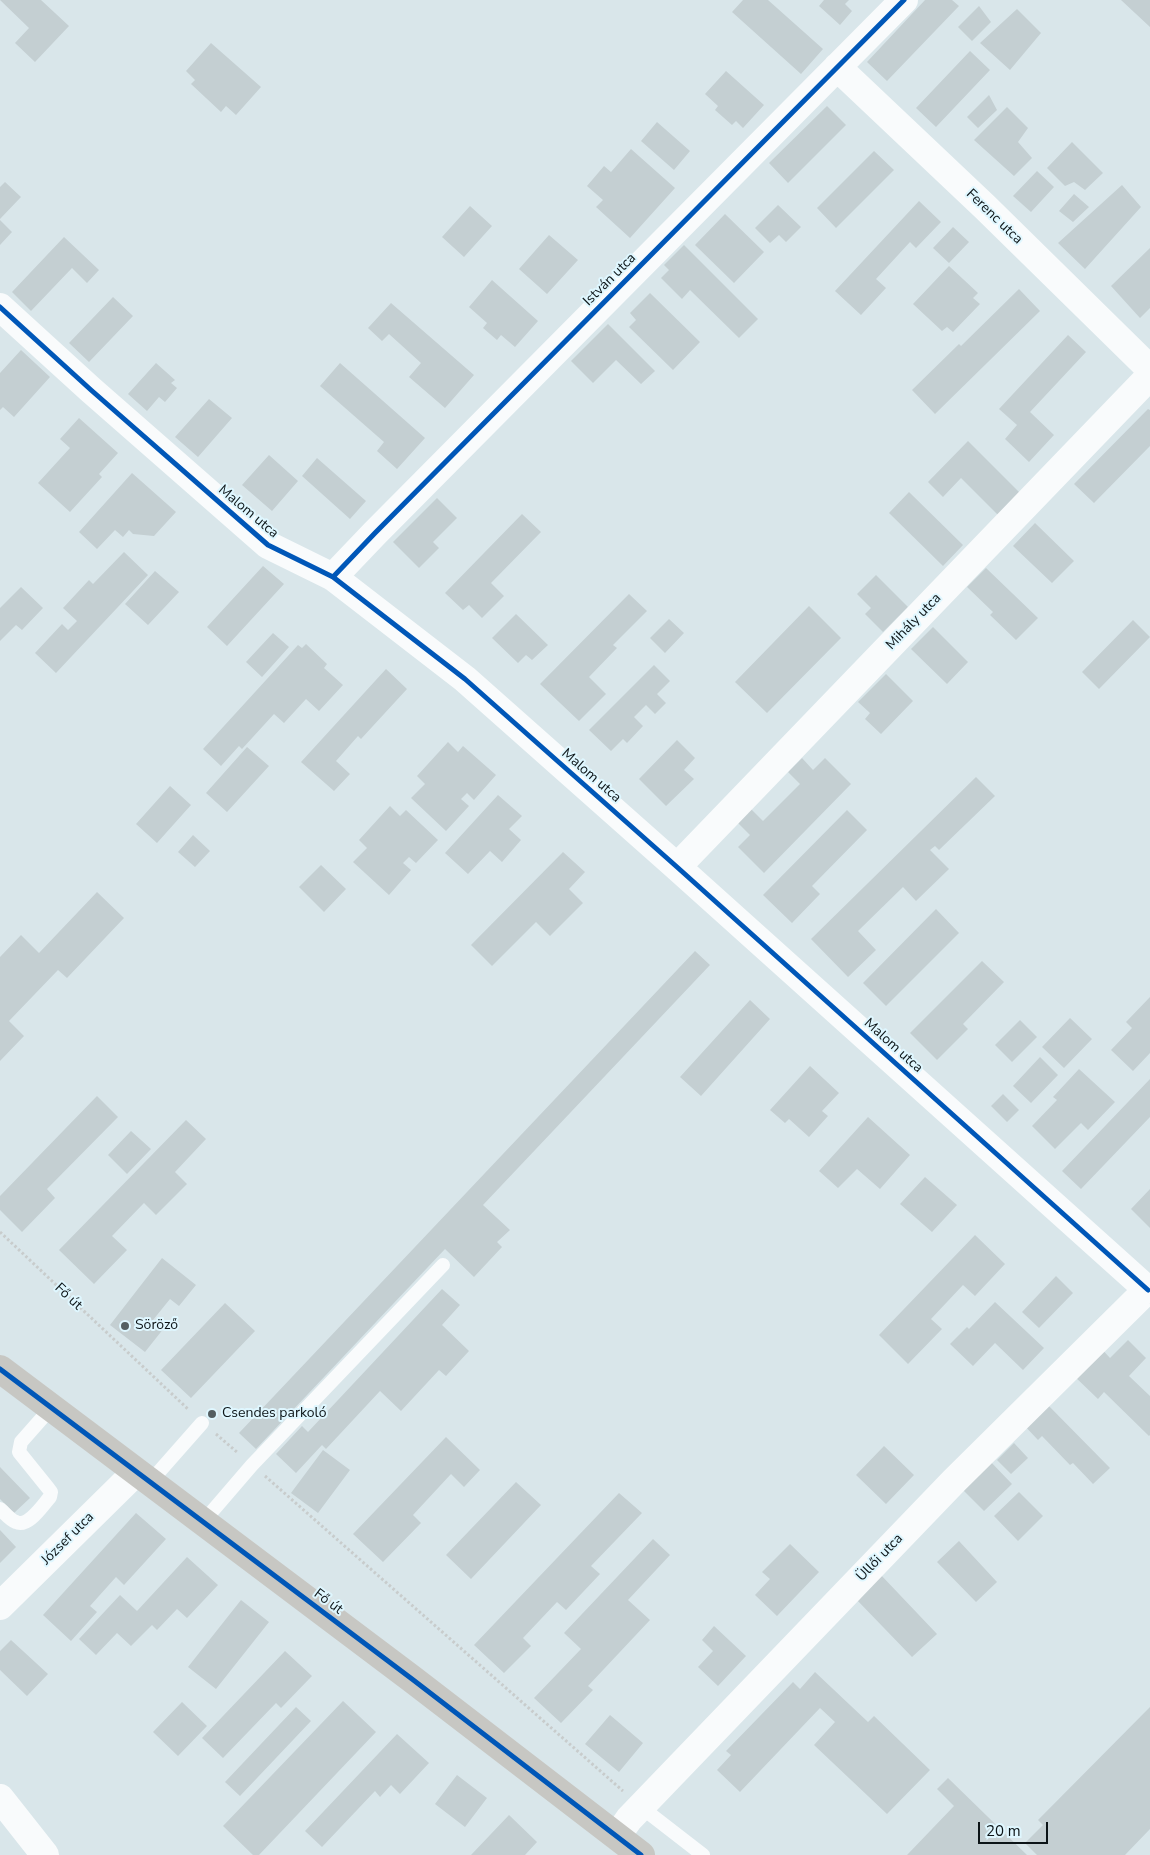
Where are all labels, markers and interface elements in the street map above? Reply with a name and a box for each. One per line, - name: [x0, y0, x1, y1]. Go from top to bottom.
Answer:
- street label: Ferenc utca: [962, 186, 1026, 248]
- street label: István utca: [580, 250, 640, 310]
- street label: Malom utca: [215, 482, 281, 542]
- street label: Mihály utca: [883, 590, 945, 654]
- street label: Malom utca: [558, 746, 624, 806]
- street label: Malom utca: [860, 1015, 926, 1077]
- street label: Fő út: [51, 1280, 85, 1314]
- place label: Söröző: [135, 1318, 178, 1334]
- marker: Söröző: [119, 1320, 131, 1332]
- place label: Csendes parkoló: [222, 1406, 326, 1422]
- marker: Csendes parkoló: [206, 1408, 218, 1420]
- street label: József utca: [38, 1509, 98, 1569]
- street label: Üllői utca: [853, 1531, 907, 1585]
- street label: Fő út: [310, 1586, 346, 1618]
- scale bar: [980, 1812, 1050, 1844]
- text: 20 m: [986, 1821, 1021, 1841]

